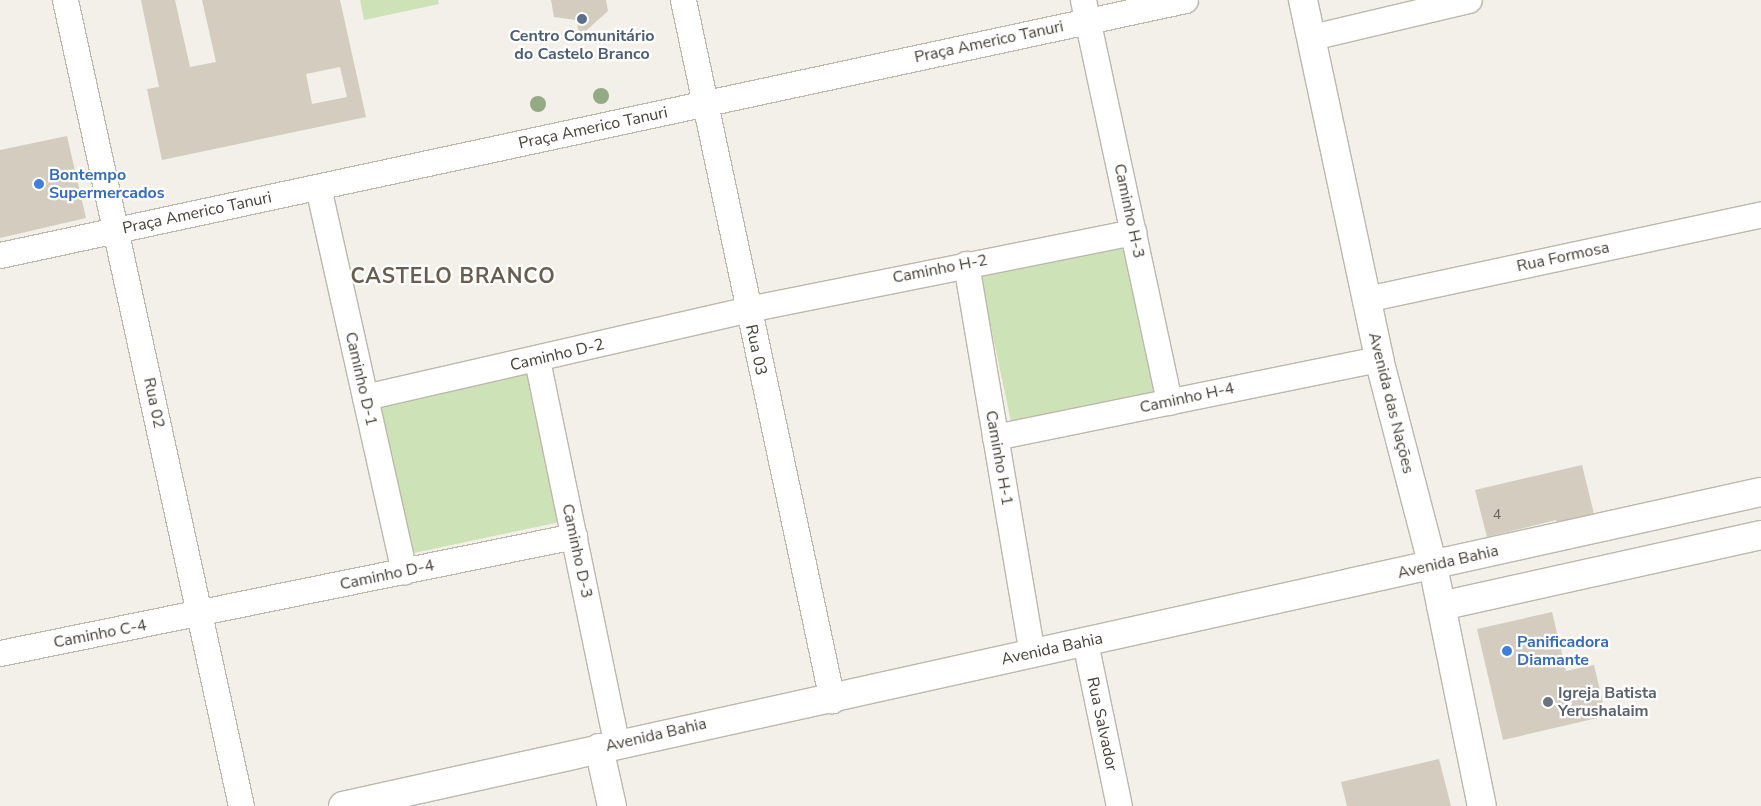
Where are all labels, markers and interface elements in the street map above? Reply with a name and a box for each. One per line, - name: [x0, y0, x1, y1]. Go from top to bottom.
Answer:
- marker: Centro Comunitário do Castelo Branco: [576, 13, 588, 25]
- street label: Praça Americo Tanuri: [913, 17, 1065, 67]
- place label: Centro Comunitário do Castelo Branco: [510, 26, 654, 64]
- street label: Praça Americo Tanuri: [517, 103, 669, 153]
- street label: Caminho H-3: [1110, 162, 1148, 260]
- place label: Bontempo Supermercados: [49, 165, 165, 203]
- marker: Bontempo Supermercados: [33, 178, 45, 190]
- street label: Praça Americo Tanuri: [121, 188, 273, 238]
- street label: Rua Formosa: [1515, 238, 1611, 276]
- street label: Caminho H-2: [891, 250, 989, 288]
- district label: CASTELO BRANCO: [349, 263, 557, 289]
- street label: Rua 03: [741, 323, 771, 377]
- street label: Caminho D-1: [341, 330, 381, 428]
- street label: Avenida das Nações: [1364, 330, 1418, 476]
- street label: Caminho D-2: [508, 335, 606, 375]
- street label: Rua 02: [139, 376, 169, 430]
- street label: Caminho H-4: [1138, 379, 1236, 417]
- street label: Caminho H-1: [981, 409, 1017, 507]
- street label: Caminho D-3: [558, 502, 596, 600]
- house number: 4: [1493, 507, 1501, 523]
- street label: Avenida Bahia: [1396, 541, 1500, 583]
- street label: Caminho D-4: [338, 556, 436, 594]
- street label: Caminho C-4: [52, 616, 148, 652]
- street label: Avenida Bahia: [1000, 629, 1104, 669]
- place label: Panificadora Diamante: [1517, 632, 1609, 670]
- marker: Panificadora Diamante: [1501, 645, 1513, 657]
- street label: Rua Salvador: [1083, 675, 1121, 773]
- place label: Igreja Batista Yerushalaim: [1558, 683, 1657, 721]
- marker: Igreja Batista Yerushalaim: [1542, 696, 1554, 708]
- street label: Avenida Bahia: [604, 714, 708, 756]

